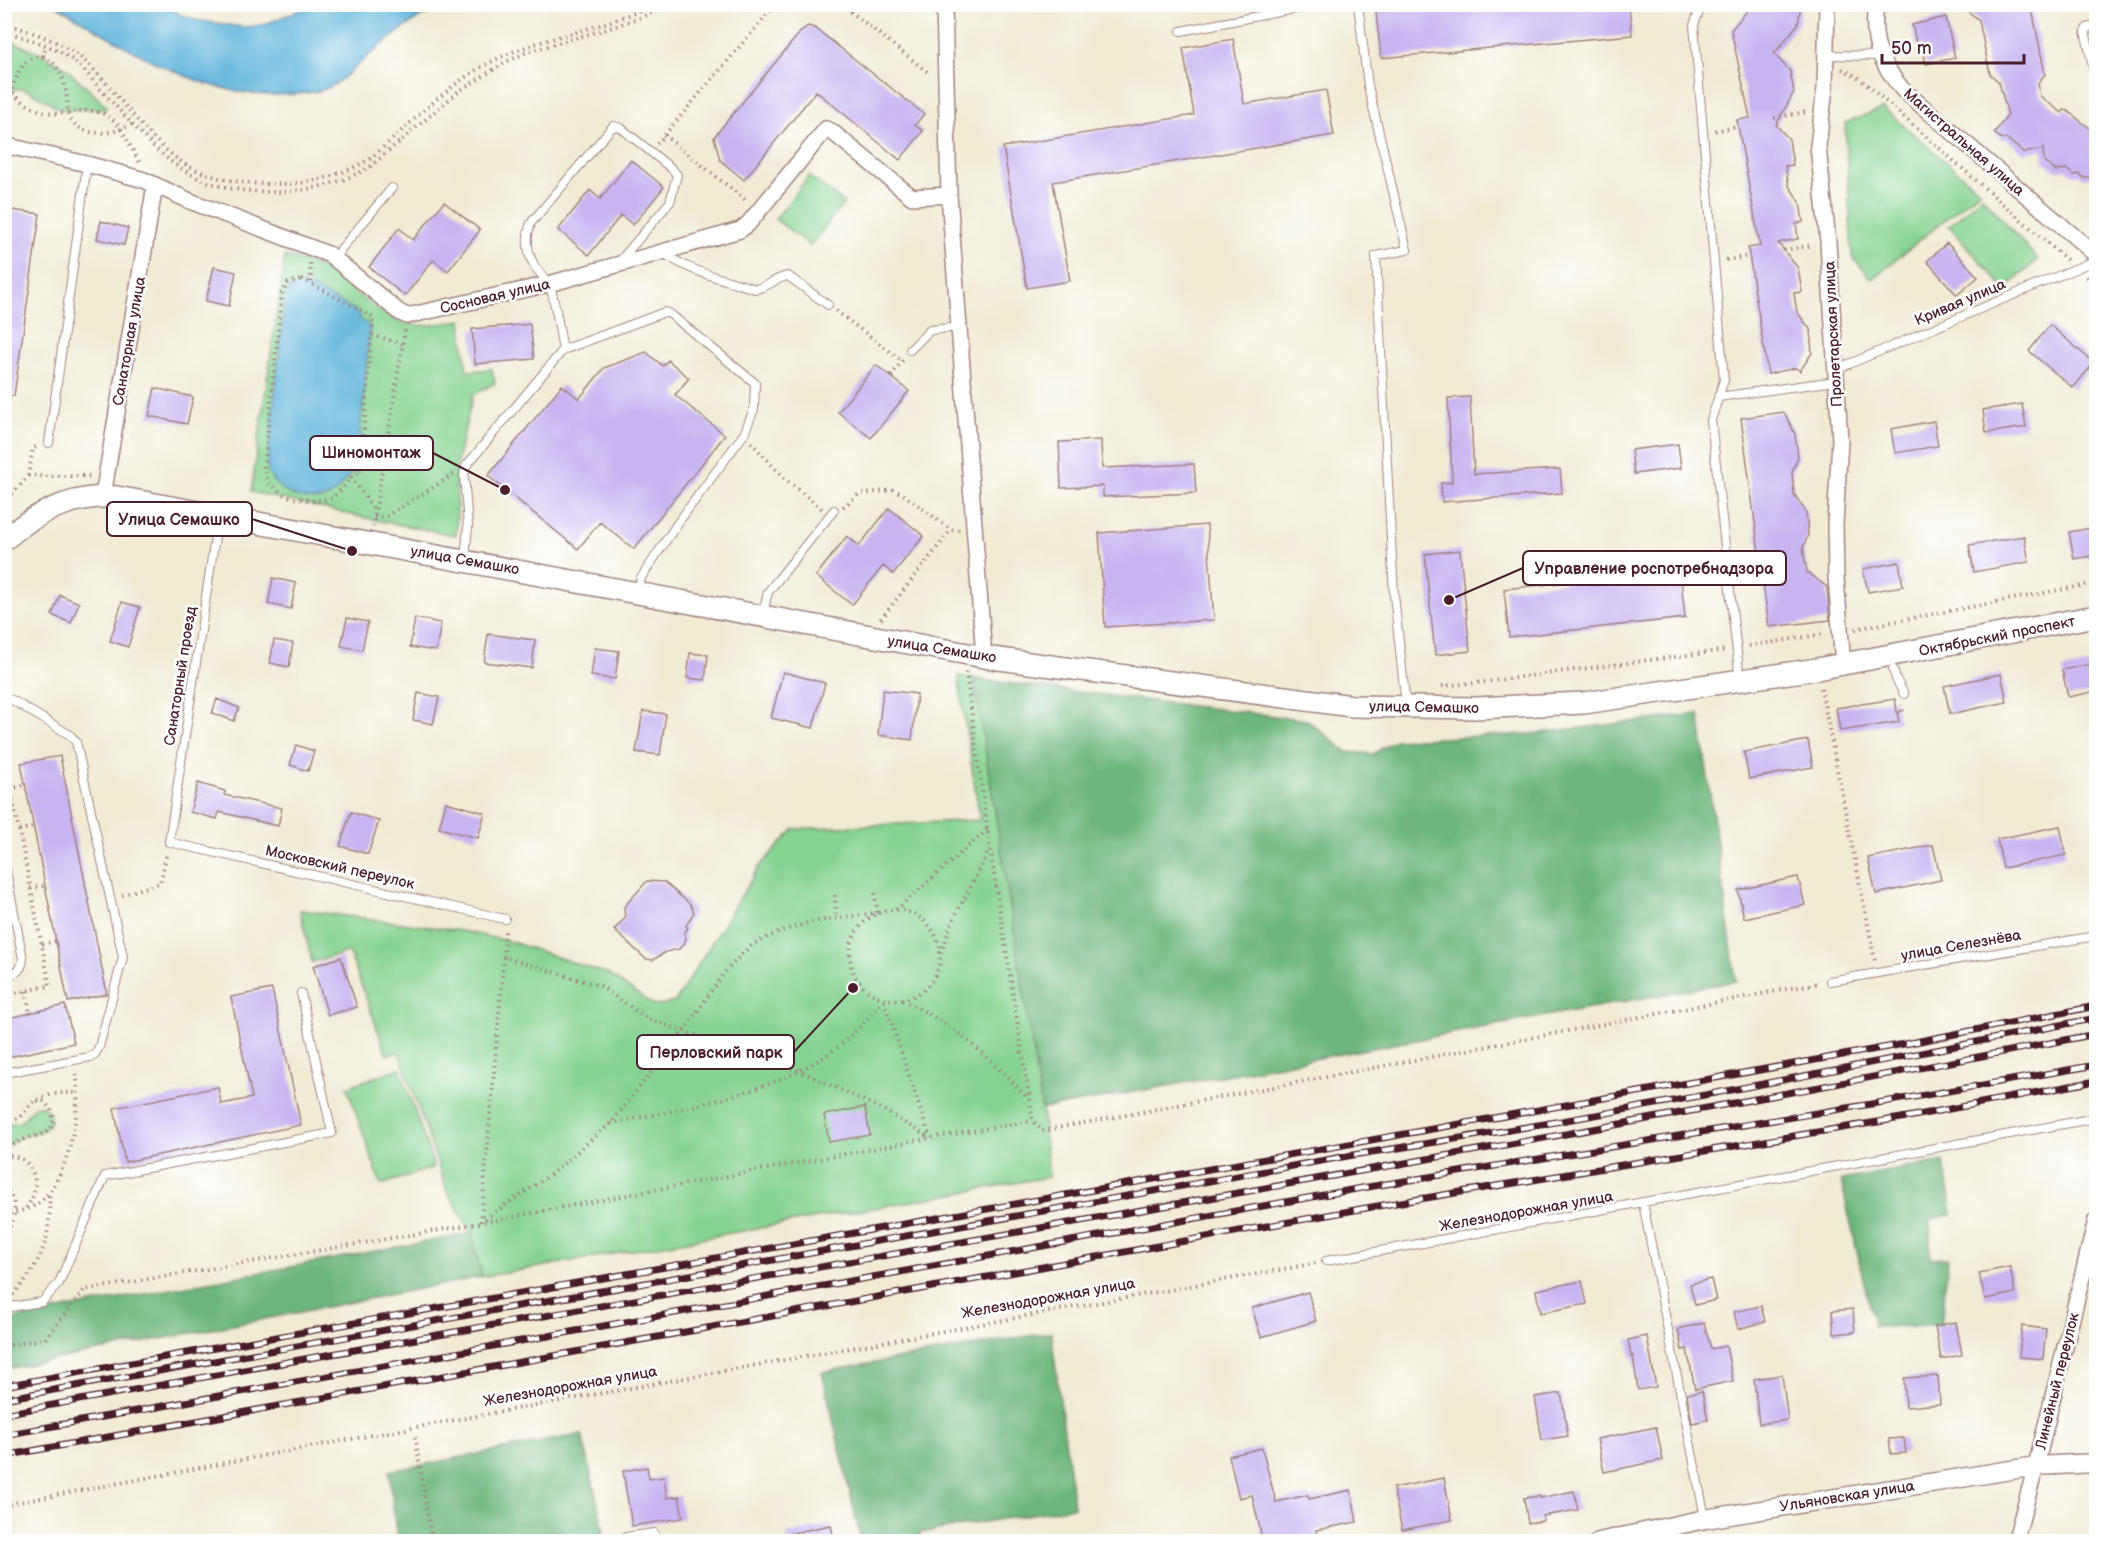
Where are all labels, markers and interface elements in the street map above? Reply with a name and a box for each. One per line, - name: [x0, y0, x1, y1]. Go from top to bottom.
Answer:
- scale bar: [1882, 27, 2024, 65]
- text: 50 m: [1891, 38, 1932, 59]
- street label: Магистральная улица: [1899, 85, 2028, 200]
- street label: Пролетарская улица: [1820, 260, 1847, 407]
- street label: Санаторная улица: [109, 275, 150, 407]
- street label: Сосновая улица: [438, 275, 552, 318]
- street label: Кривая улица: [1912, 275, 2009, 330]
- callout: Шиномонтаж: [310, 436, 433, 470]
- text: Шиномонтаж: [321, 444, 421, 463]
- callout: Улица Семашко: [107, 502, 252, 536]
- text: Улица Семашко: [118, 511, 240, 530]
- street label: улица Семашко: [409, 542, 521, 579]
- callout: Управление роспотребнадзора: [1523, 551, 1786, 585]
- text: Управление роспотребнадзора: [1535, 560, 1774, 579]
- street label: Санаторный проезд: [160, 605, 201, 747]
- street label: Октябрьский проспект: [1917, 612, 2077, 661]
- street label: улица Семашко: [886, 632, 998, 668]
- street label: улица Семашко: [1369, 697, 1479, 718]
- street label: Московский переулок: [263, 841, 416, 894]
- street label: улица Селезнёва: [1900, 926, 2023, 965]
- callout: Перловский парк: [637, 1035, 794, 1069]
- text: Перловский парк: [649, 1044, 783, 1063]
- street label: Железнодорожная улица: [1438, 1187, 1615, 1236]
- street label: Железнодорожная улица: [960, 1274, 1137, 1323]
- street label: Линейный переулок: [2031, 1311, 2084, 1452]
- street label: Железнодорожная улица: [482, 1362, 659, 1411]
- street label: Ульяновская улица: [1778, 1476, 1916, 1517]

